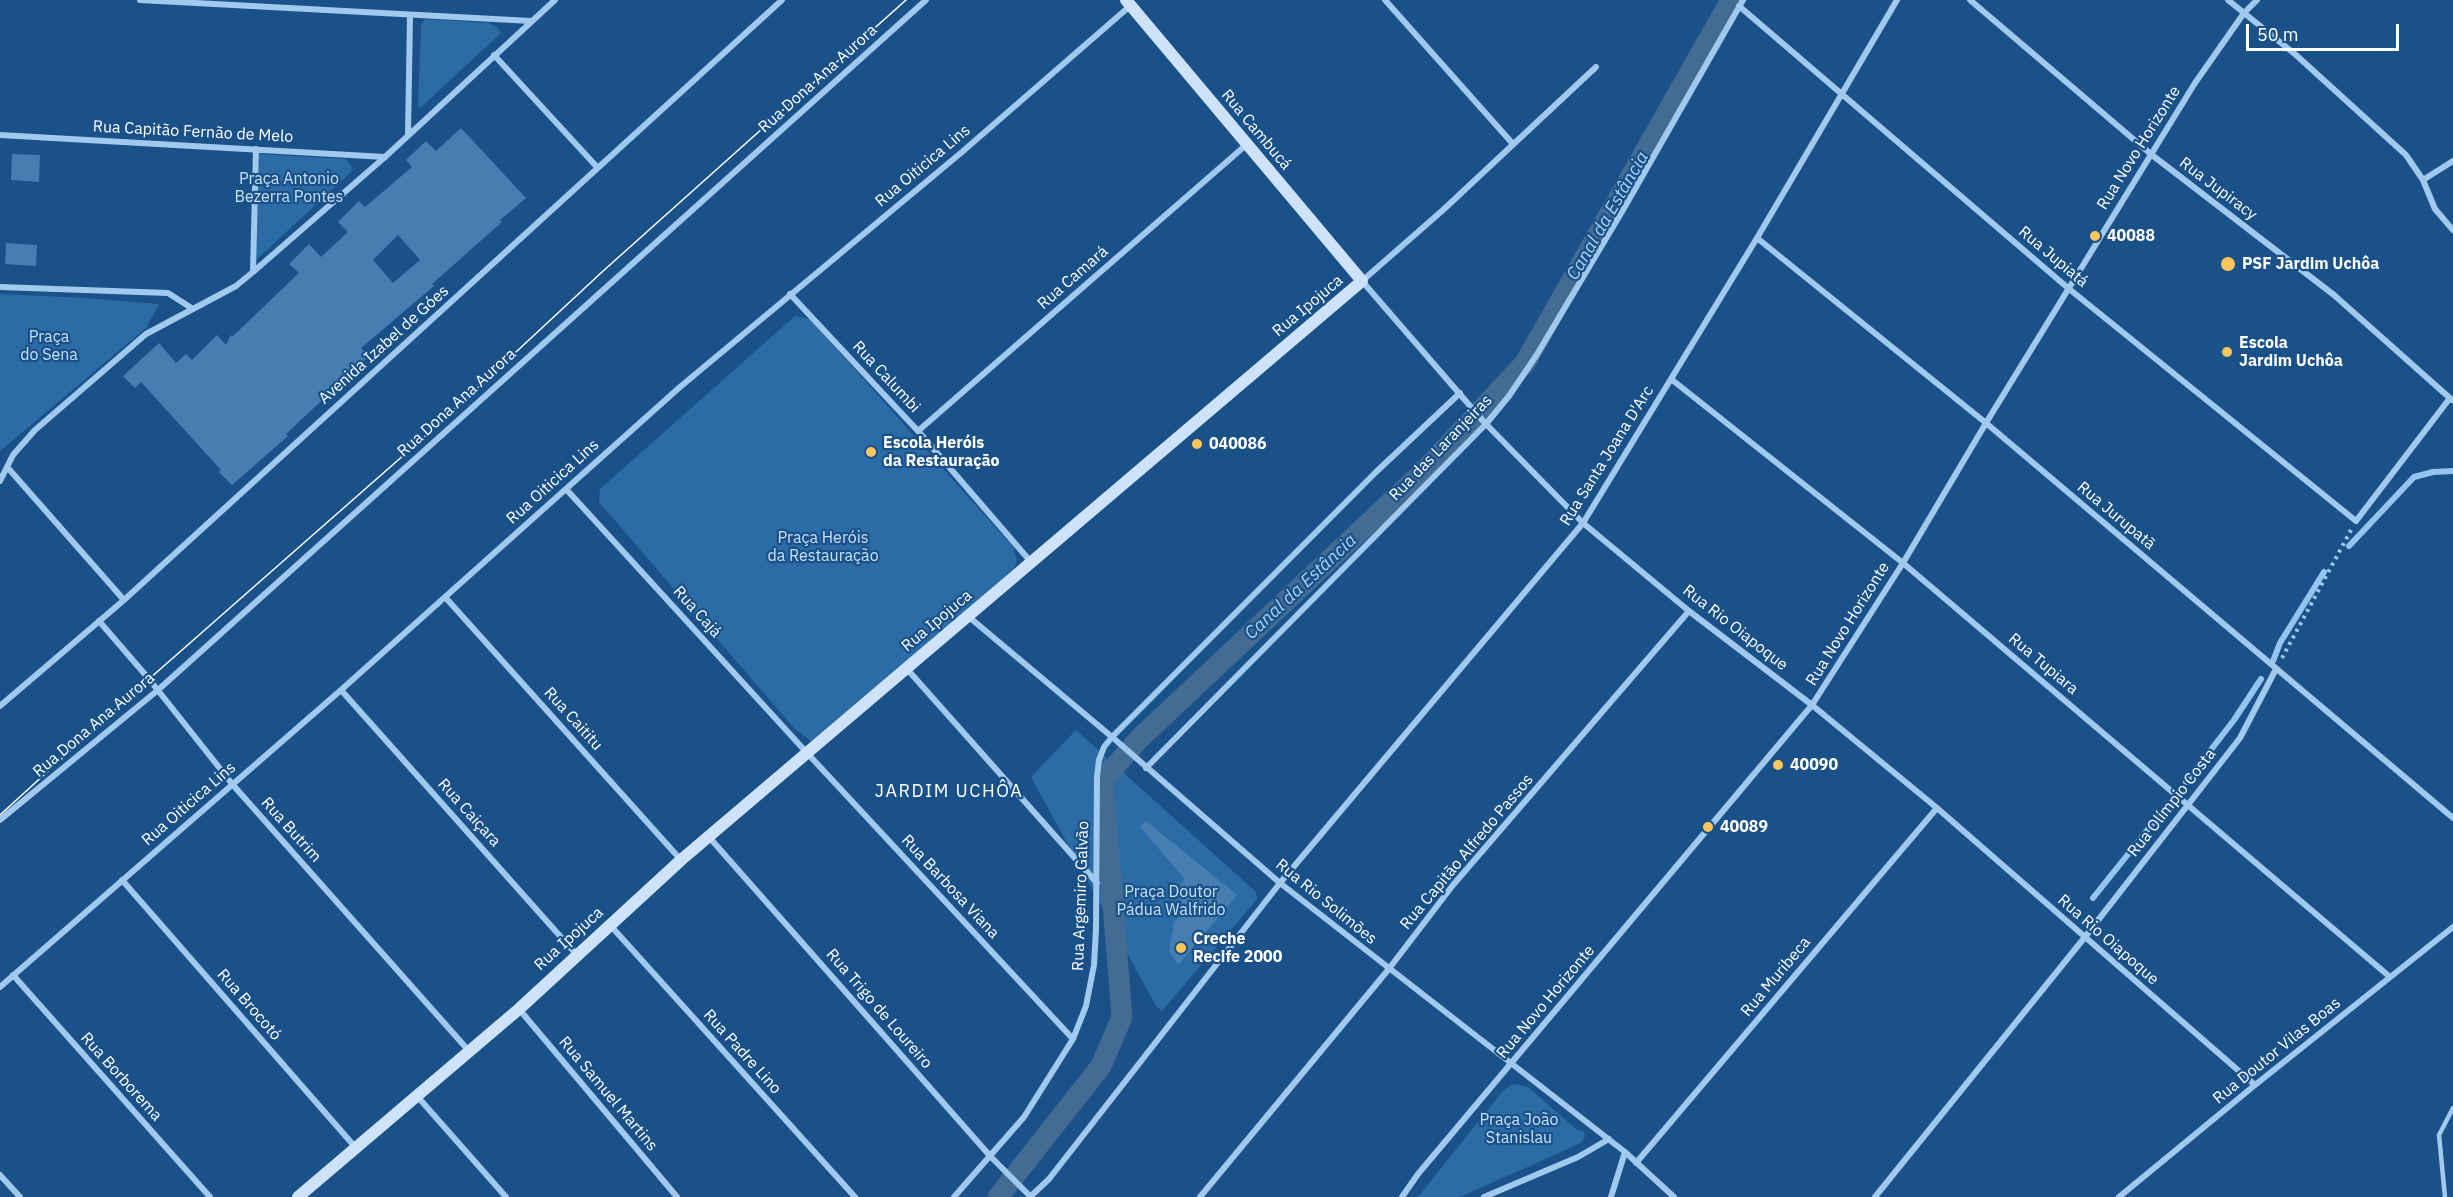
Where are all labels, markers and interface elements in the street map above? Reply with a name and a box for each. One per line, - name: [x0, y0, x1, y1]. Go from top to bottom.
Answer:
- scale bar: [2249, 12, 2402, 50]
- street label: Rua Dona Ana Aurora: [755, 21, 881, 137]
- text: 50 m: [2257, 23, 2299, 46]
- street label: Rua Novo Horizonte: [2093, 83, 2185, 213]
- street label: Rua Cambucá: [1217, 86, 1295, 174]
- street label: Rua Capitão Fernão de Melo: [92, 117, 294, 147]
- street label: Rua Oiticica Lins: [872, 121, 974, 211]
- water label: Canal da Estância: [1562, 148, 1654, 284]
- street label: Rua Jupiracy: [2175, 153, 2261, 225]
- park label: Praça Antonio Bezerra Pontes: [235, 169, 343, 207]
- street label: Rua Jupiatá: [2014, 222, 2092, 292]
- place label: 40088: [2107, 226, 2155, 246]
- marker: 40088: [2088, 229, 2102, 243]
- street label: Rua Camará: [1034, 242, 1112, 314]
- place label: PSF Jardim Uchôa: [2242, 254, 2379, 274]
- marker: PSF Jardim Uchôa: [2219, 255, 2237, 273]
- street label: Rua Ipojuca: [1269, 271, 1347, 341]
- street label: Avenida Izabel de Góes: [315, 282, 453, 408]
- park label: Praça do Sena: [20, 327, 78, 365]
- place label: Escola Jardim Uchôa: [2239, 333, 2343, 371]
- street label: Rua Calumbi: [848, 337, 924, 417]
- street label: Rua Dona Ana Aurora: [394, 345, 520, 461]
- marker: Escola Jardim Uchôa: [2220, 345, 2234, 359]
- street label: Rua Santa Joana D'Arc: [1556, 383, 1658, 529]
- street label: Rua das Laranjeiras: [1385, 391, 1497, 505]
- place label: Escola Heróis da Restauração: [883, 433, 1000, 471]
- place label: 040086: [1209, 434, 1267, 454]
- street label: Rua Oiticica Lins: [503, 435, 603, 529]
- marker: 040086: [1190, 437, 1204, 451]
- marker: Escola Heróis da Restauração: [864, 445, 878, 459]
- street label: Rua Jurupatã: [2073, 478, 2159, 554]
- park label: Praça Heróis da Restauração: [767, 528, 879, 566]
- water label: Canal da Estância: [1241, 530, 1361, 644]
- street label: Rua Novo Horizonte: [1802, 559, 1894, 689]
- street label: Rua Rio Oiapoque: [1679, 581, 1791, 675]
- street label: Rua Cajá: [669, 582, 725, 642]
- street label: Rua Ipojuca: [898, 586, 976, 656]
- street label: Rua Tupiara: [2004, 629, 2082, 699]
- street label: Rua Dona Ana Aurora: [29, 669, 159, 781]
- street label: Rua Caititu: [540, 683, 606, 755]
- street label: Rua Olímpio Costa: [2124, 745, 2220, 861]
- place label: 40090: [1790, 755, 1838, 775]
- street label: Rua Oiticica Lins: [138, 758, 240, 850]
- marker: 40090: [1771, 758, 1785, 772]
- street label: Rua Capitão Alfredo Passos: [1396, 770, 1538, 934]
- street label: Rua Caiçara: [433, 775, 505, 851]
- district label: JARDIM UCHÔA: [875, 781, 1023, 803]
- street label: Rua Butrim: [257, 794, 325, 866]
- place label: 40089: [1720, 817, 1768, 837]
- marker: 40089: [1701, 820, 1715, 834]
- street label: Rua Argemiro Galvão: [1069, 821, 1093, 971]
- street label: Rua Barbosa Viana: [897, 831, 1003, 943]
- street label: Rua Rio Solimões: [1271, 855, 1381, 949]
- park label: Praça Doutor Pádua Walfrido: [1116, 882, 1226, 920]
- street label: Rua Rio Oiapoque: [2053, 891, 2163, 989]
- street label: Rua Ipojuca: [531, 903, 607, 975]
- place label: Creche Recife 2000: [1193, 929, 1282, 967]
- street label: Rua Muribeca: [1737, 933, 1815, 1021]
- marker: Creche Recife 2000: [1174, 941, 1188, 955]
- street label: Rua Novo Horizonte: [1493, 941, 1599, 1063]
- street label: Rua Trigo de Loureiro: [822, 945, 936, 1073]
- street label: Rua Brocotó: [213, 965, 285, 1045]
- street label: Rua Doutor Vilas Boas: [2209, 994, 2345, 1108]
- street label: Rua Padre Lino: [699, 1006, 785, 1098]
- street label: Rua Borborema: [76, 1029, 166, 1125]
- street label: Rua Samuel Martins: [555, 1033, 661, 1155]
- park label: Praça João Stanislau: [1480, 1110, 1558, 1148]

